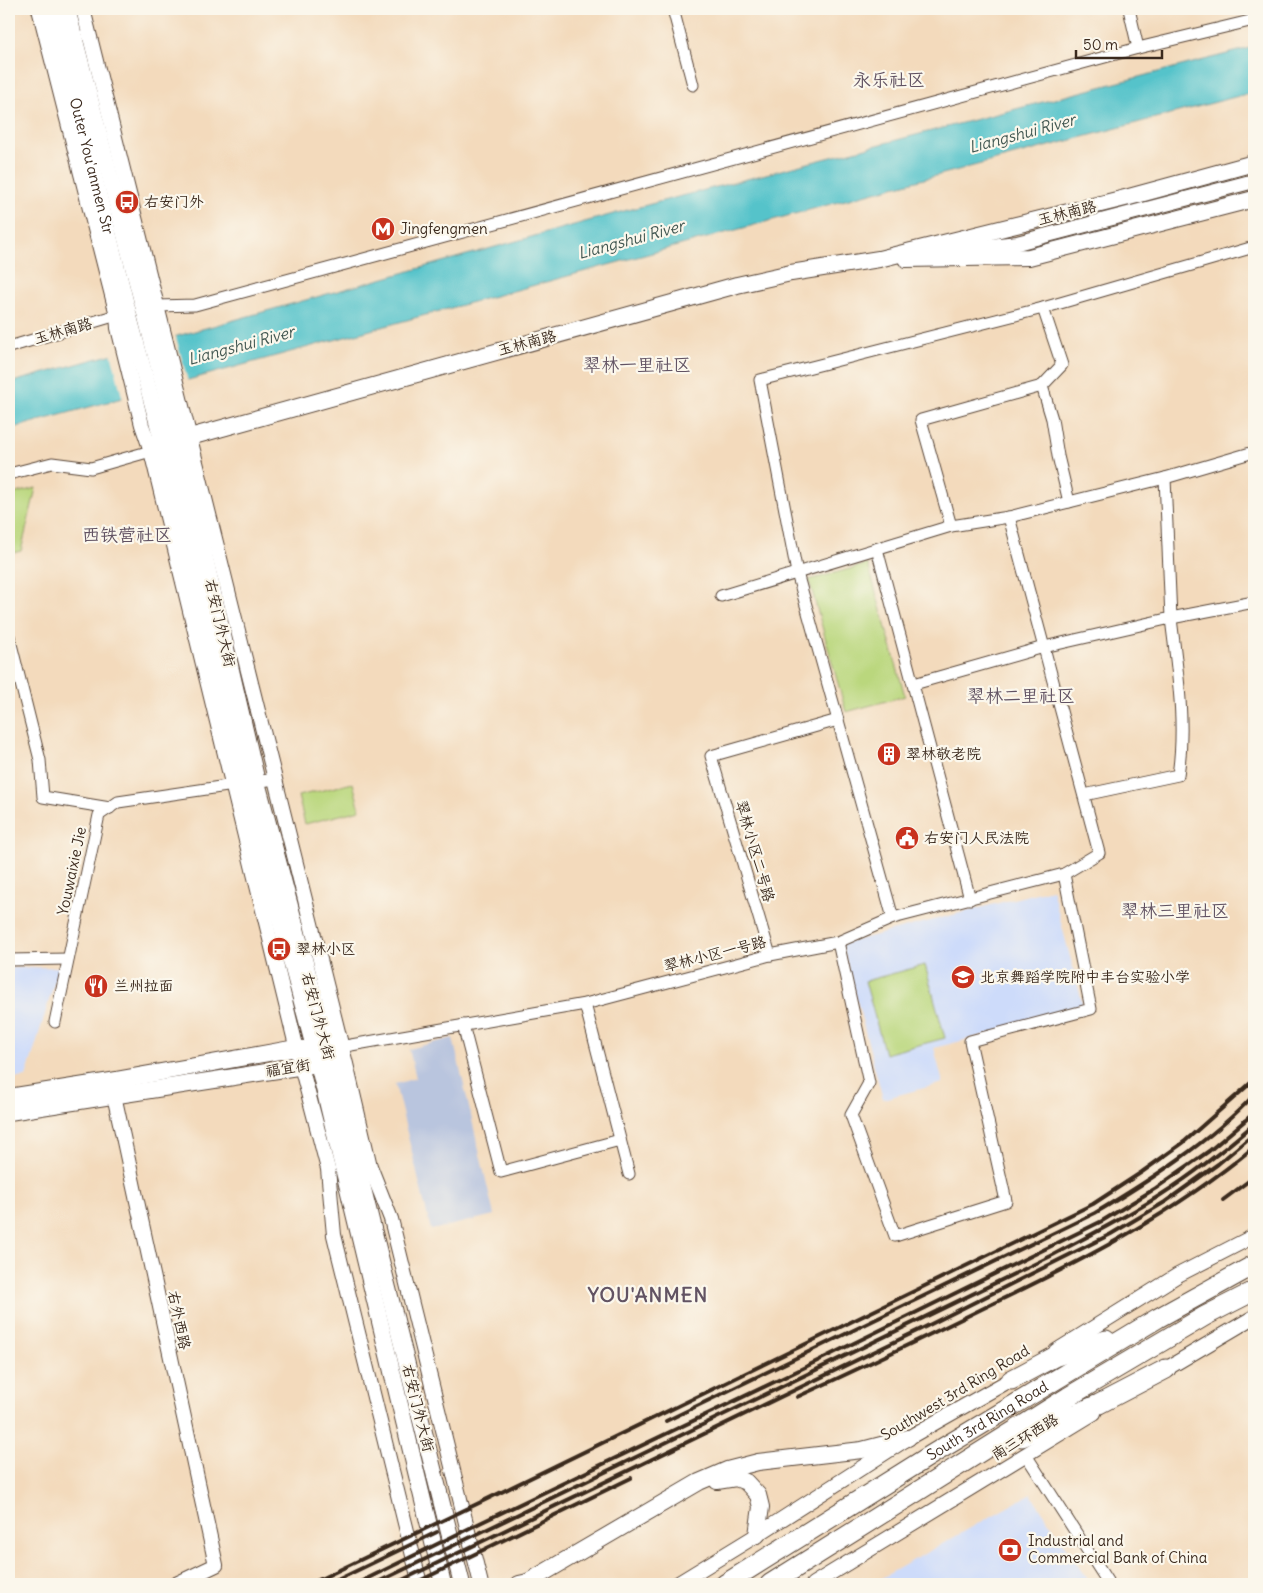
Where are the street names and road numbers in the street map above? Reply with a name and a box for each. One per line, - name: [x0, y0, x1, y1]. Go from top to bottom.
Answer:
- street label: Outer You'anmen Str: [66, 96, 118, 236]
- street label: 玉林南路: [1035, 196, 1098, 229]
- street label: 玉林南路: [31, 313, 94, 348]
- street label: 玉林南路: [495, 326, 558, 359]
- street label: 右安门外大街: [201, 577, 240, 669]
- street label: 翠林小区二号路: [732, 798, 779, 904]
- street label: Youwaixie Jie: [53, 825, 90, 917]
- street label: 翠林小区一号路: [662, 932, 768, 975]
- street label: 右安门外大街: [298, 970, 339, 1062]
- street label: 福宜街: [264, 1055, 312, 1080]
- street label: 右外西路: [164, 1289, 195, 1351]
- street label: Southwest 3rd Ring Road: [877, 1341, 1033, 1445]
- street label: 右安门外大街: [398, 1362, 439, 1454]
- street label: South 3rd Ring Road: [923, 1376, 1052, 1464]
- street label: 南三环西路: [988, 1409, 1062, 1464]

